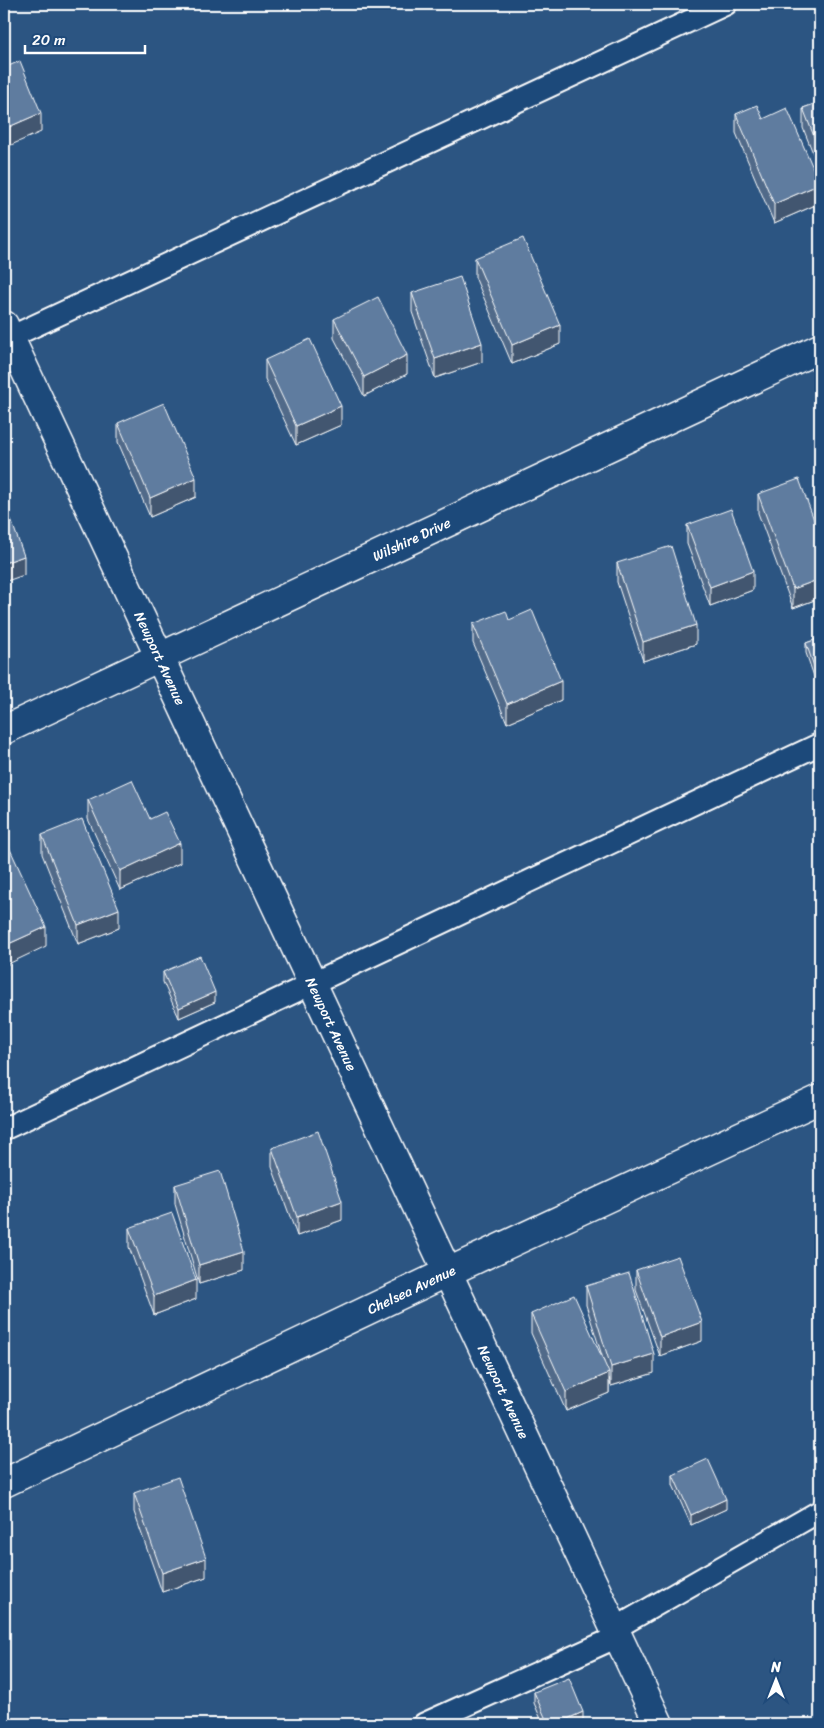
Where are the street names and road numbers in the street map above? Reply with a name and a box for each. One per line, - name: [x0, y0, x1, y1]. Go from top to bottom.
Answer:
- street label: Wilshire Drive: [368, 510, 455, 569]
- street label: Newport Avenue: [127, 607, 192, 710]
- street label: Newport Avenue: [298, 973, 364, 1076]
- street label: Chelsea Avenue: [363, 1258, 460, 1322]
- street label: Newport Avenue: [470, 1341, 536, 1443]

